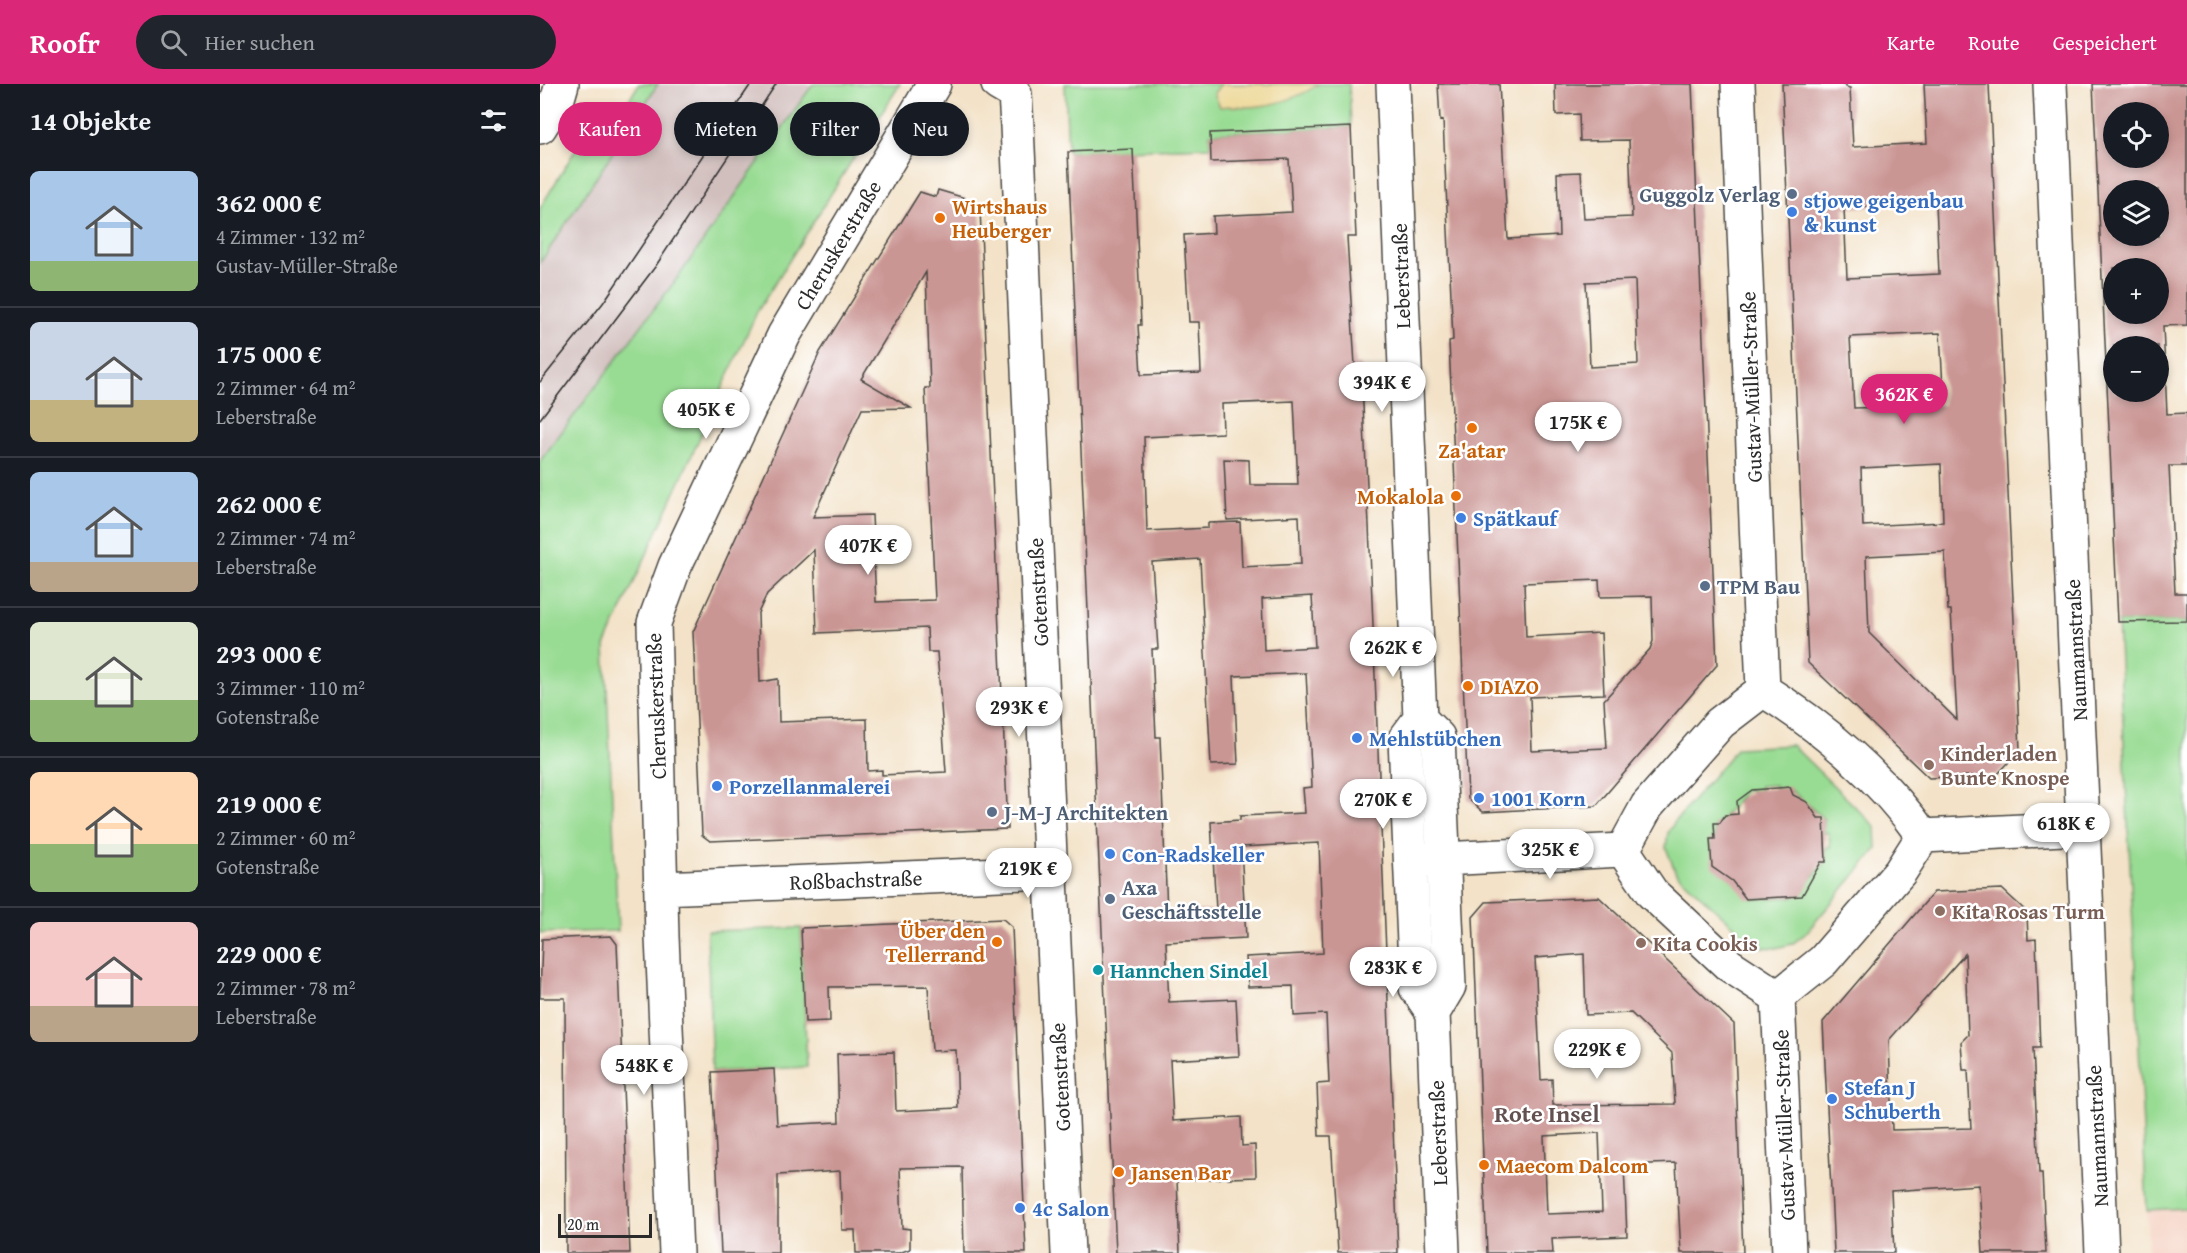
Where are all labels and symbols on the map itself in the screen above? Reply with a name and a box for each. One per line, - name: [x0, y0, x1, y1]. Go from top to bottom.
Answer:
- street label: Cheruskerstraße: [787, 174, 889, 316]
- place label: Guggolz Verlag: [1640, 179, 1781, 210]
- place label: stjowe geigenbau & kunst: [1804, 185, 1964, 240]
- marker: Guggolz Verlag: [1785, 187, 1799, 201]
- place label: Wirtshaus Heuberger: [952, 191, 1052, 246]
- marker: stjowe geigenbau & kunst: [1785, 205, 1799, 219]
- marker: Wirtshaus Heuberger: [933, 211, 947, 225]
- street label: Leberstraße: [1384, 222, 1418, 329]
- street label: Gustav-Müller-Straße: [1732, 291, 1770, 483]
- pin: 394K €: [1333, 362, 1431, 413]
- pin: 362K €: [1855, 374, 1953, 425]
- pin: 405K €: [657, 389, 755, 440]
- pin: 175K €: [1529, 402, 1627, 453]
- marker: Za'atar: [1465, 421, 1479, 435]
- place label: Za'atar: [1438, 435, 1506, 466]
- place label: Mokalola: [1357, 481, 1444, 512]
- marker: Mokalola: [1449, 489, 1463, 503]
- place label: Spätkauf: [1473, 503, 1559, 534]
- marker: Spätkauf: [1454, 511, 1468, 525]
- pin: 407K €: [819, 525, 917, 576]
- street label: Gotenstraße: [1020, 537, 1056, 647]
- place label: TPM Bau: [1717, 571, 1800, 602]
- street label: Naumannstraße: [2057, 578, 2095, 722]
- marker: TPM Bau: [1698, 579, 1712, 593]
- pin: 262K €: [1344, 627, 1442, 678]
- street label: Cheruskerstraße: [638, 632, 674, 780]
- place label: DIAZO: [1480, 671, 1539, 702]
- marker: DIAZO: [1461, 679, 1475, 693]
- pin: 293K €: [970, 687, 1068, 738]
- place label: Mehlstübchen: [1369, 723, 1502, 754]
- marker: Mehlstübchen: [1350, 731, 1364, 745]
- place label: Kinderladen Bunte Knospe: [1941, 738, 2069, 793]
- marker: Kinderladen Bunte Knospe: [1922, 758, 1936, 772]
- place label: Porzellanmalerei: [729, 771, 891, 802]
- marker: Porzellanmalerei: [710, 779, 724, 793]
- pin: 270K €: [1334, 779, 1432, 830]
- place label: 1001 Korn: [1491, 783, 1586, 814]
- marker: 1001 Korn: [1472, 791, 1486, 805]
- place label: J-M-J Architekten: [1001, 797, 1169, 828]
- pin: 618K €: [2017, 803, 2115, 854]
- marker: J-M-J Architekten: [985, 805, 999, 819]
- pin: 325K €: [1501, 829, 1599, 880]
- place label: Con-Radskeller: [1122, 839, 1265, 870]
- marker: Con-Radskeller: [1103, 847, 1117, 861]
- pin: 219K €: [979, 848, 1077, 899]
- street label: Roßbachstraße: [789, 862, 923, 898]
- place label: Axa Geschäftsstelle: [1122, 872, 1262, 927]
- marker: Axa Geschäftsstelle: [1103, 892, 1117, 906]
- place label: Kita Rosas Turm: [1952, 896, 2105, 927]
- marker: Kita Rosas Turm: [1933, 904, 1947, 918]
- place label: Über den Tellerrand: [885, 915, 986, 970]
- place label: Kita Cookis: [1653, 928, 1758, 959]
- marker: Über den Tellerrand: [990, 935, 1004, 949]
- marker: Kita Cookis: [1634, 936, 1648, 950]
- pin: 283K €: [1344, 947, 1442, 998]
- place label: Hannchen Sindel: [1110, 955, 1269, 986]
- marker: Hannchen Sindel: [1091, 963, 1105, 977]
- street label: Gotenstraße: [1042, 1022, 1078, 1132]
- pin: 229K €: [1548, 1029, 1646, 1080]
- street label: Gustav-Müller-Straße: [1765, 1029, 1803, 1221]
- pin: 548K €: [595, 1045, 693, 1096]
- street label: Naumannstraße: [2078, 1064, 2116, 1208]
- place label: Stefan J Schuberth: [1844, 1072, 1941, 1127]
- street label: Leberstraße: [1421, 1079, 1455, 1186]
- marker: Stefan J Schuberth: [1825, 1092, 1839, 1106]
- district label: Rote Insel: [1494, 1096, 1600, 1131]
- place label: Maecom Dalcom: [1496, 1150, 1648, 1181]
- place label: Jansen Bar: [1128, 1157, 1232, 1188]
- marker: Maecom Dalcom: [1477, 1158, 1491, 1172]
- marker: Jansen Bar: [1112, 1165, 1126, 1179]
- place label: 4c Salon: [1032, 1193, 1110, 1224]
- marker: 4c Salon: [1013, 1201, 1027, 1215]
- scale bar: [558, 1211, 652, 1238]

